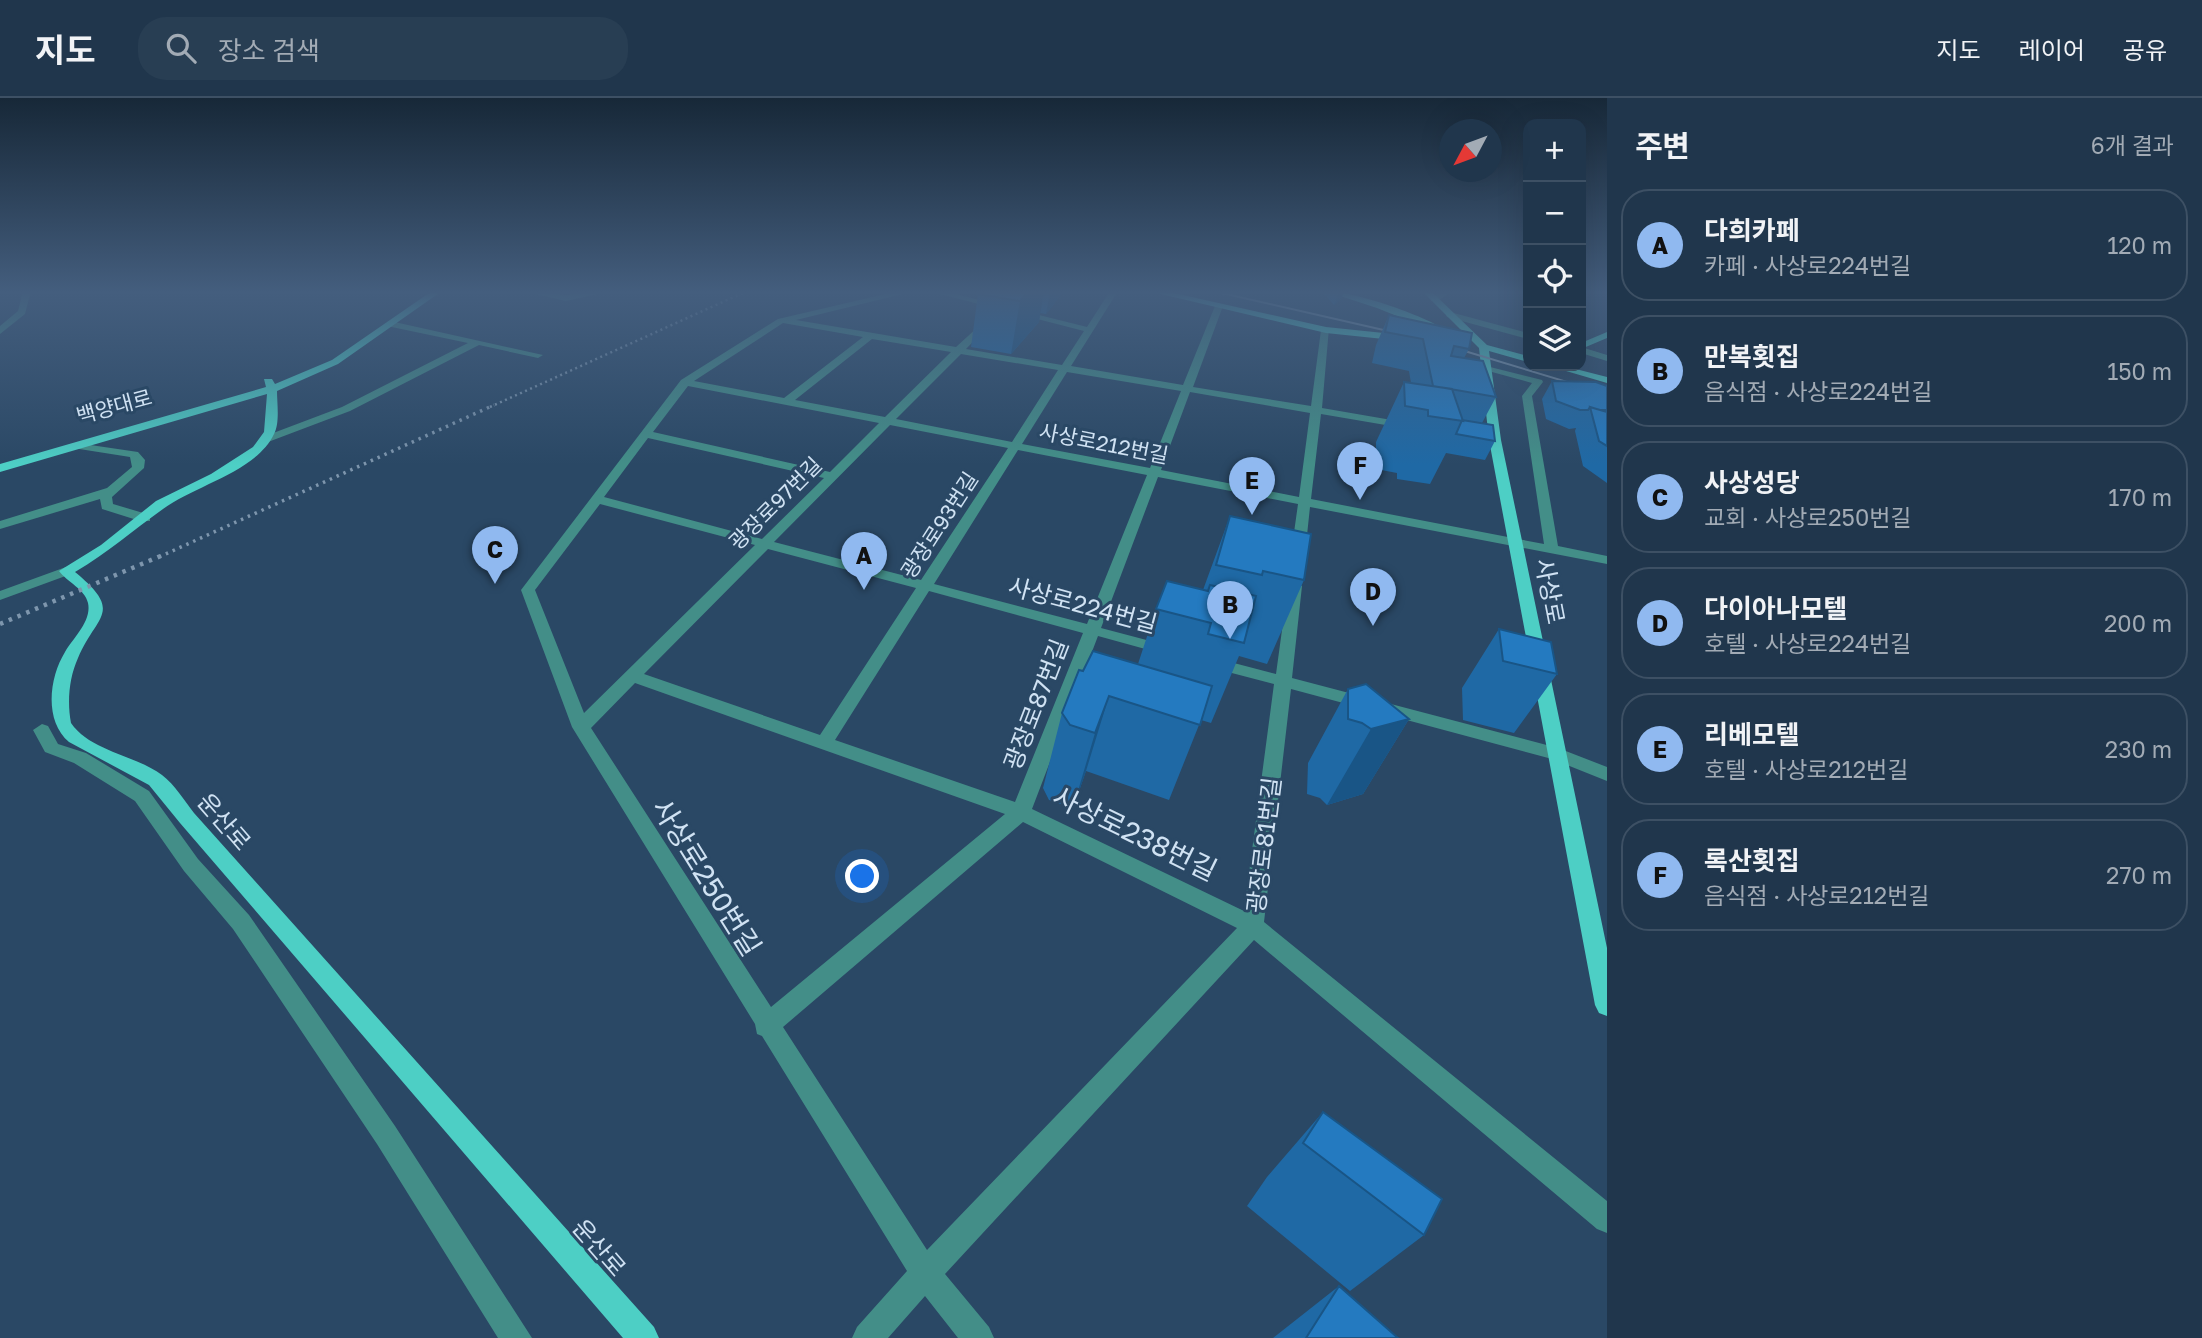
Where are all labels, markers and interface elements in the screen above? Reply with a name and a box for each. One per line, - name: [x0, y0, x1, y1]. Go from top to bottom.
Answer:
- search box: [138, 17, 628, 80]
- icon: search: [162, 29, 200, 67]
- text: 지도: [35, 30, 96, 69]
- text: 장소 검색: [218, 35, 320, 66]
- text: 지도: [1936, 35, 1981, 64]
- text: 레이어: [2019, 35, 2085, 64]
- text: 공유: [2123, 35, 2167, 64]
- north arrow: [1439, 119, 1502, 182]
- map controls: [1523, 119, 1586, 371]
- button: +: [1523, 119, 1586, 182]
- text: 주변: [1635, 128, 1690, 164]
- text: 6개 결과: [2091, 131, 2174, 159]
- button: −: [1523, 182, 1586, 245]
- text: 다희카페: [1704, 215, 1800, 246]
- text: A: [1652, 231, 1668, 259]
- text: 120 m: [2107, 231, 2172, 259]
- button: locate: [1523, 245, 1586, 308]
- text: 카페 · 사상로224번길: [1704, 251, 1911, 279]
- button: layers: [1523, 308, 1586, 371]
- text: 만복횟집: [1704, 341, 1800, 372]
- text: B: [1652, 357, 1668, 385]
- text: 150 m: [2107, 357, 2172, 385]
- text: 음식점 · 사상로224번길: [1704, 377, 1932, 405]
- street label: 백양대로: [73, 383, 155, 429]
- street label: 사상로212번길: [1037, 418, 1171, 468]
- pin: F: [1337, 442, 1383, 500]
- street label: 광장로97번길: [723, 451, 827, 555]
- pin: E: [1229, 457, 1275, 515]
- street label: 광장로93번길: [895, 467, 983, 583]
- text: 사상성당: [1704, 467, 1800, 498]
- text: C: [1652, 483, 1668, 511]
- text: 170 m: [2108, 483, 2172, 511]
- text: 교회 · 사상로250번길: [1704, 503, 1911, 531]
- pin: C: [472, 526, 518, 584]
- pin: A: [841, 532, 887, 590]
- street label: 사상로: [1530, 556, 1572, 626]
- pin: D: [1350, 568, 1396, 626]
- street label: 사상로224번길: [1005, 570, 1161, 638]
- pin: B: [1207, 581, 1253, 639]
- text: 다이아나모텔: [1704, 593, 1848, 624]
- text: D: [1652, 609, 1668, 637]
- text: 200 m: [2104, 609, 2172, 637]
- text: 호텔 · 사상로224번길: [1704, 629, 1911, 657]
- street label: 광장로87번길: [997, 634, 1073, 774]
- text: 리베모텔: [1704, 719, 1800, 750]
- text: E: [1653, 735, 1667, 763]
- text: 230 m: [2105, 735, 2172, 763]
- text: 호텔 · 사상로212번길: [1704, 755, 1908, 783]
- street label: 광장로81번길: [1240, 775, 1286, 915]
- street label: 사상로238번길: [1048, 779, 1222, 887]
- street label: 운산로: [192, 786, 258, 856]
- street label: 사상로250번길: [646, 793, 768, 961]
- text: 록산횟집: [1704, 845, 1800, 876]
- your location: [845, 859, 879, 893]
- text: F: [1653, 861, 1667, 889]
- text: 270 m: [2106, 861, 2172, 889]
- text: 음식점 · 사상로212번길: [1704, 881, 1930, 909]
- street label: 운산로: [567, 1212, 633, 1282]

